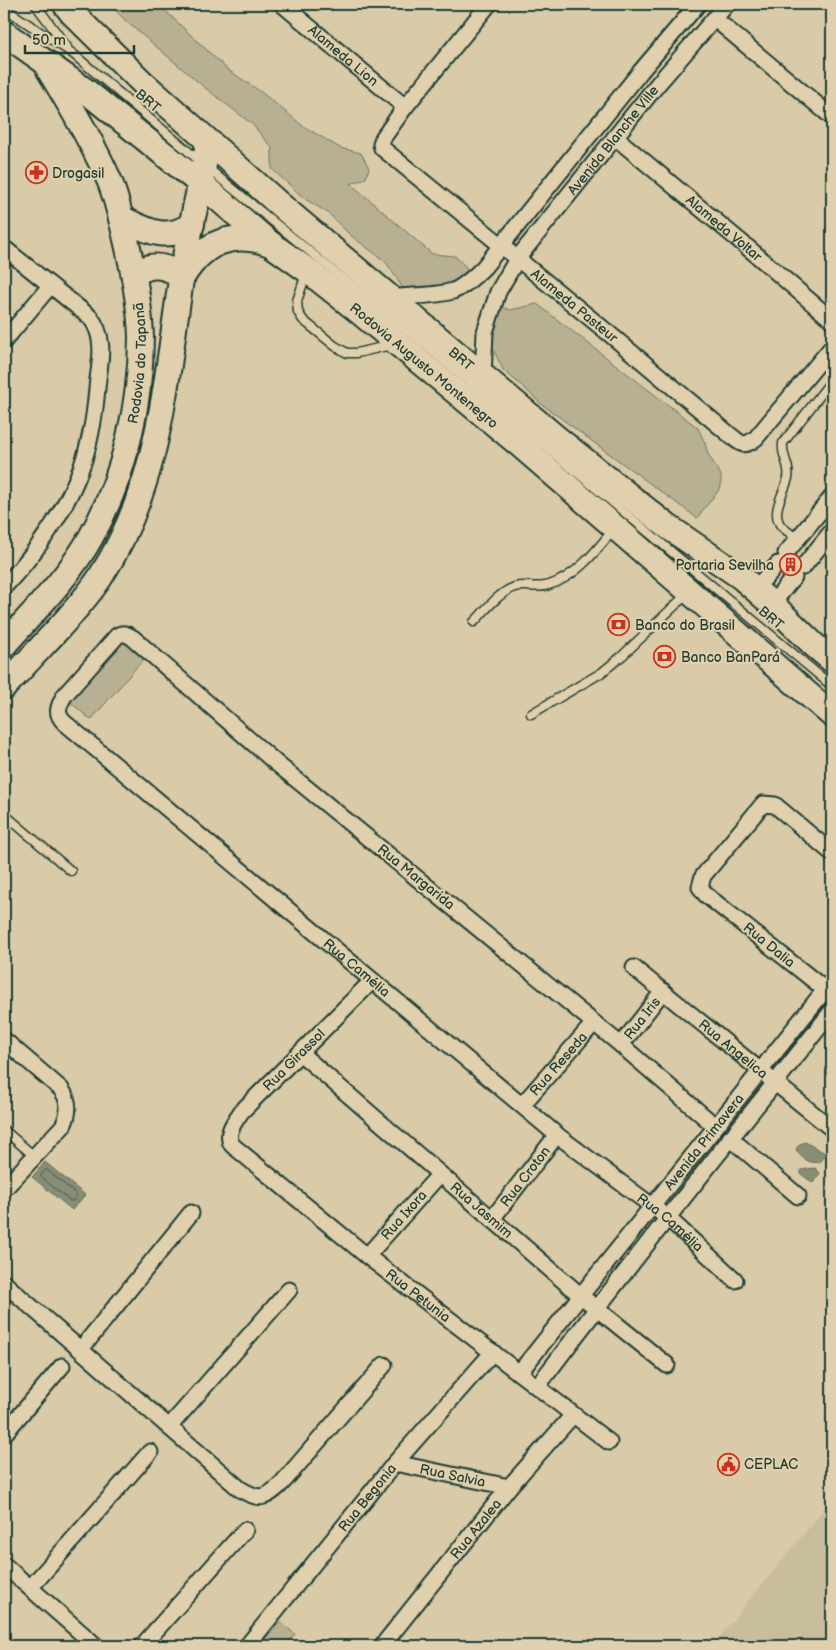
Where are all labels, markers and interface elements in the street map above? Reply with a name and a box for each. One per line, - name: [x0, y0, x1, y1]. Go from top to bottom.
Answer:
- street label: Alameda Lion: [305, 21, 382, 90]
- scale bar: [25, 22, 134, 54]
- text: 50 m: [32, 31, 66, 50]
- street label: Avenida Blanche Ville: [564, 82, 662, 198]
- street label: BRT: [132, 85, 165, 117]
- pharmacy icon: Drogasil: [24, 161, 48, 185]
- place label: Drogasil: [52, 165, 104, 182]
- street label: Alameda Voltar: [682, 191, 766, 265]
- street label: Alameda Pasteur: [528, 265, 622, 346]
- street label: Rodovia Augusto Montenegro: [347, 299, 502, 432]
- street label: Rodovia do Tapanã: [124, 302, 150, 425]
- street label: BRT: [445, 343, 478, 375]
- building icon: Portaria Sevilha: [778, 553, 802, 577]
- place label: Portaria Sevilha: [676, 557, 774, 574]
- street label: BRT: [755, 602, 788, 634]
- bank icon: Banco do Brasil: [607, 613, 631, 637]
- place label: Banco do Brasil: [635, 617, 735, 634]
- bank icon: Banco BanPará: [653, 645, 677, 669]
- place label: Banco BanPará: [681, 649, 780, 666]
- street label: Rua Margarida: [374, 841, 458, 913]
- street label: Rua Dalia: [740, 919, 798, 971]
- street label: Rua Camélia: [320, 935, 394, 1000]
- street label: Rua Iris: [620, 994, 664, 1043]
- street label: Rua Angelica: [695, 1016, 771, 1082]
- street label: Rua Girassol: [259, 1025, 329, 1095]
- street label: Rua Reseda: [526, 1028, 591, 1099]
- street label: Avenida Primavera: [660, 1090, 747, 1193]
- street label: Rua Croton: [496, 1143, 554, 1210]
- street label: Rua Jasmim: [447, 1178, 516, 1242]
- street label: Rua Ixora: [377, 1187, 430, 1243]
- street label: Rua Camélia: [634, 1189, 707, 1255]
- street label: Rua Petunia: [382, 1265, 454, 1326]
- public building icon: CEPLAC: [716, 1452, 740, 1476]
- place label: CEPLAC: [744, 1456, 798, 1473]
- street label: Rua Begonia: [335, 1460, 400, 1535]
- street label: Rua Salvia: [418, 1460, 487, 1490]
- street label: Rua Azalea: [447, 1495, 505, 1562]

